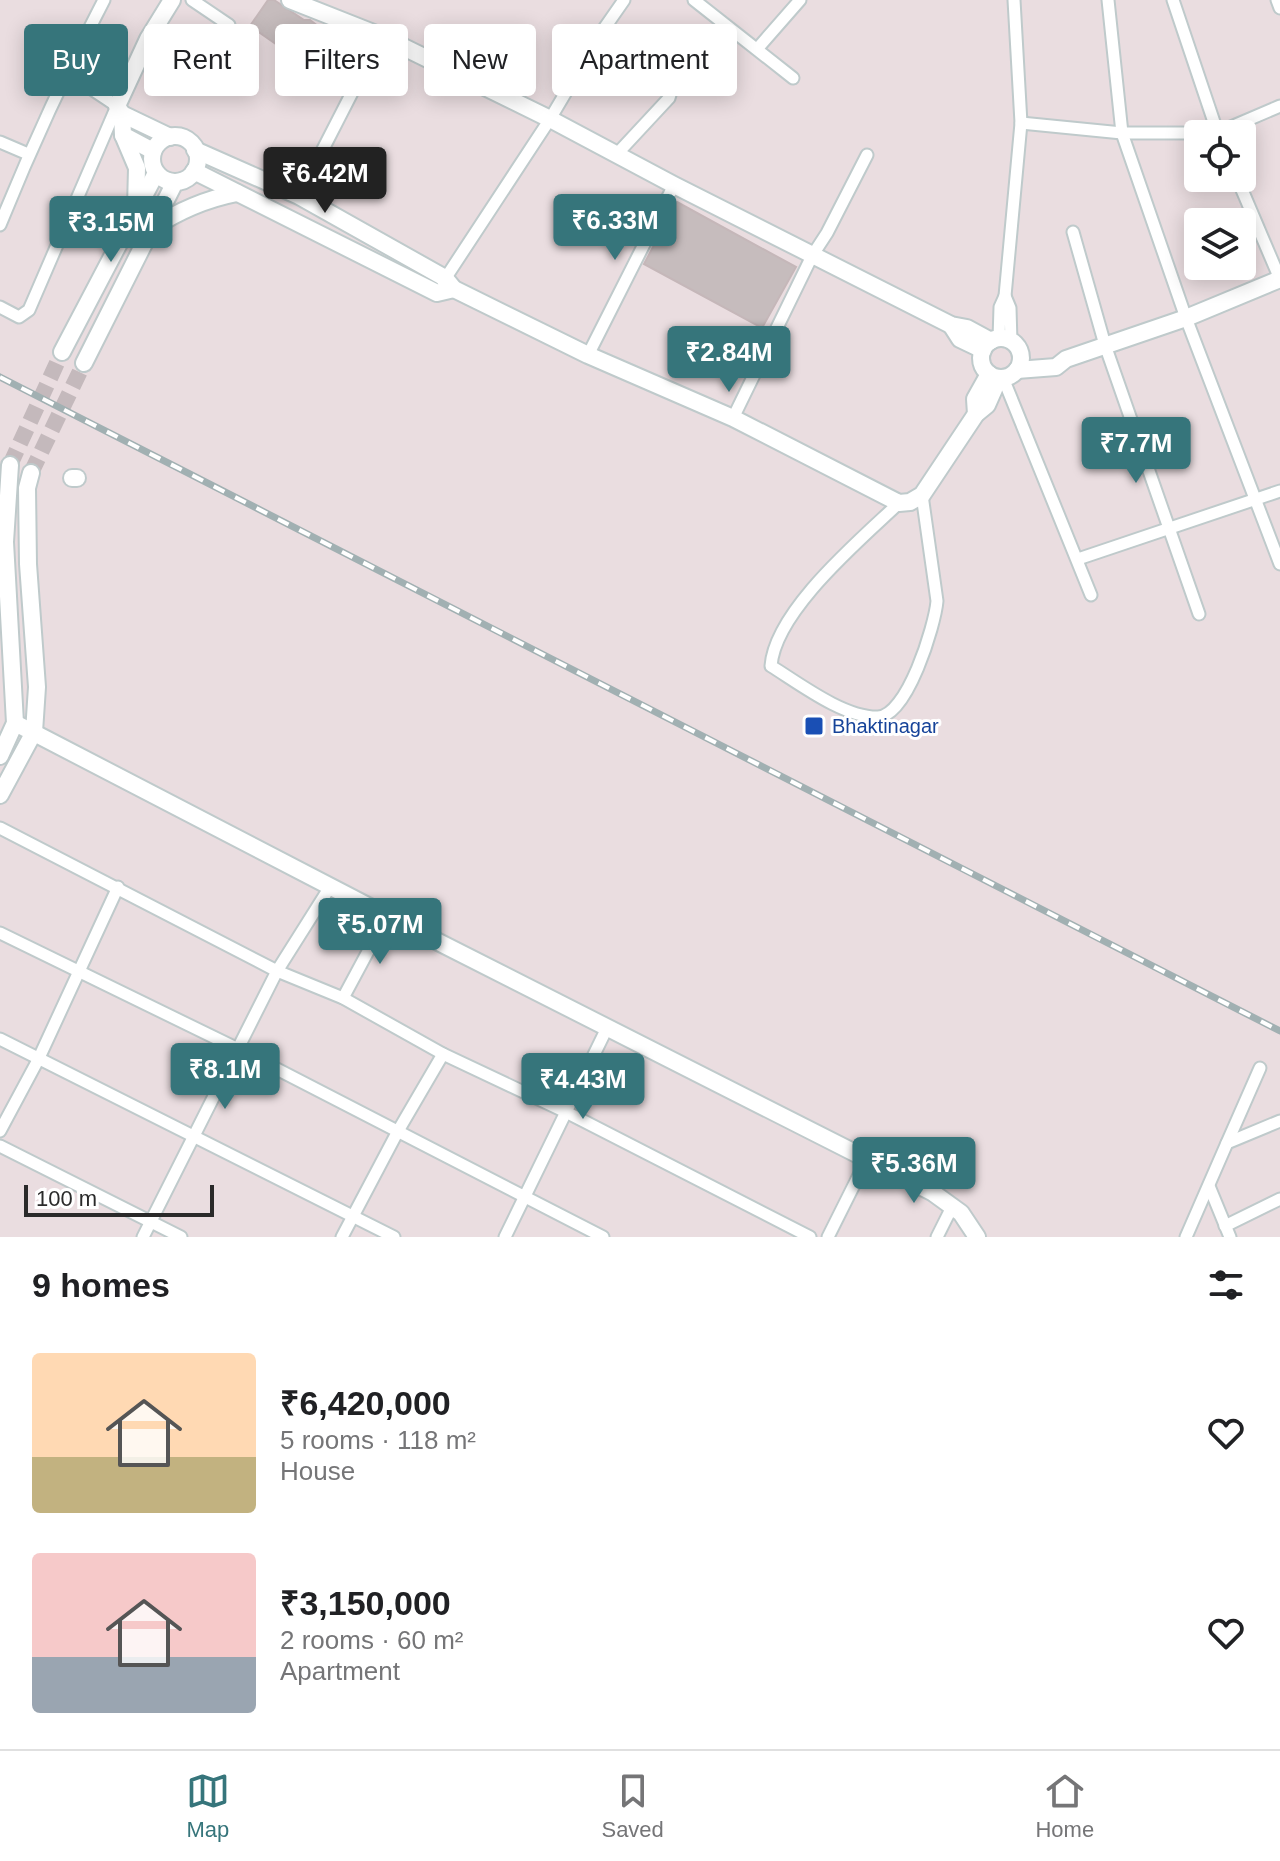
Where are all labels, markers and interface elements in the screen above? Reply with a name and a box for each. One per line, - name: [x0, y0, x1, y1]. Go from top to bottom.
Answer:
- chip: Buy: [24, 24, 128, 96]
- chip: Rent: [144, 24, 259, 96]
- chip: Filters: [275, 24, 408, 96]
- chip: New: [424, 24, 536, 96]
- chip: Apartment: [552, 24, 737, 96]
- map controls: [1184, 120, 1256, 280]
- button: locate: [1184, 120, 1256, 192]
- pin: ₹6.42M: [260, 147, 390, 215]
- text: ₹6.42M: [281, 158, 369, 188]
- pin: ₹6.33M: [550, 194, 680, 262]
- pin: ₹3.15M: [46, 196, 176, 264]
- text: ₹6.33M: [571, 205, 659, 235]
- text: ₹3.15M: [67, 207, 155, 237]
- button: layers: [1184, 208, 1256, 280]
- pin: ₹2.84M: [664, 326, 794, 394]
- text: ₹2.84M: [685, 337, 773, 367]
- pin: ₹7.7M: [1080, 417, 1192, 485]
- text: ₹7.7M: [1100, 428, 1172, 458]
- marker: Bhaktinagar: [803, 715, 825, 737]
- place label: Bhaktinagar: [832, 715, 939, 737]
- pin: ₹5.07M: [315, 898, 445, 966]
- text: ₹5.07M: [336, 909, 424, 939]
- pin: ₹8.1M: [169, 1043, 281, 1111]
- pin: ₹4.43M: [518, 1053, 648, 1121]
- text: ₹8.1M: [189, 1054, 261, 1084]
- text: ₹4.43M: [539, 1064, 627, 1094]
- pin: ₹5.36M: [849, 1137, 979, 1205]
- text: ₹5.36M: [870, 1148, 958, 1178]
- scale bar: [24, 1181, 214, 1217]
- text: 100 m: [36, 1186, 97, 1211]
- icon: filters: [1204, 1263, 1248, 1307]
- text: 9 homes: [32, 1266, 170, 1304]
- text: ₹6,420,000: [280, 1384, 451, 1422]
- icon: home: [96, 1385, 192, 1481]
- icon: heart: [1204, 1411, 1248, 1455]
- text: 5 rooms · 118 m²: [280, 1425, 476, 1455]
- text: House: [280, 1456, 355, 1486]
- text: ₹3,150,000: [280, 1584, 451, 1622]
- icon: home: [96, 1585, 192, 1681]
- icon: heart: [1204, 1611, 1248, 1655]
- text: 2 rooms · 60 m²: [280, 1625, 464, 1655]
- text: Apartment: [280, 1656, 400, 1686]
- tab: Map: [186, 1769, 230, 1843]
- tab: Saved: [601, 1769, 664, 1843]
- tab: Home: [1035, 1769, 1094, 1843]

